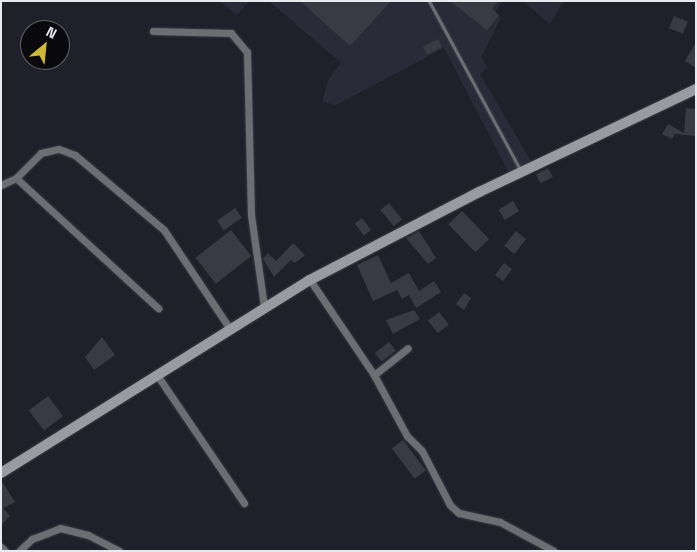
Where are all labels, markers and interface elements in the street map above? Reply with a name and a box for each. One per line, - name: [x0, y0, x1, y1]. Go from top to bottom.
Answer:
- north arrow: [20, 20, 70, 70]
- text: N: [43, 22, 60, 43]

